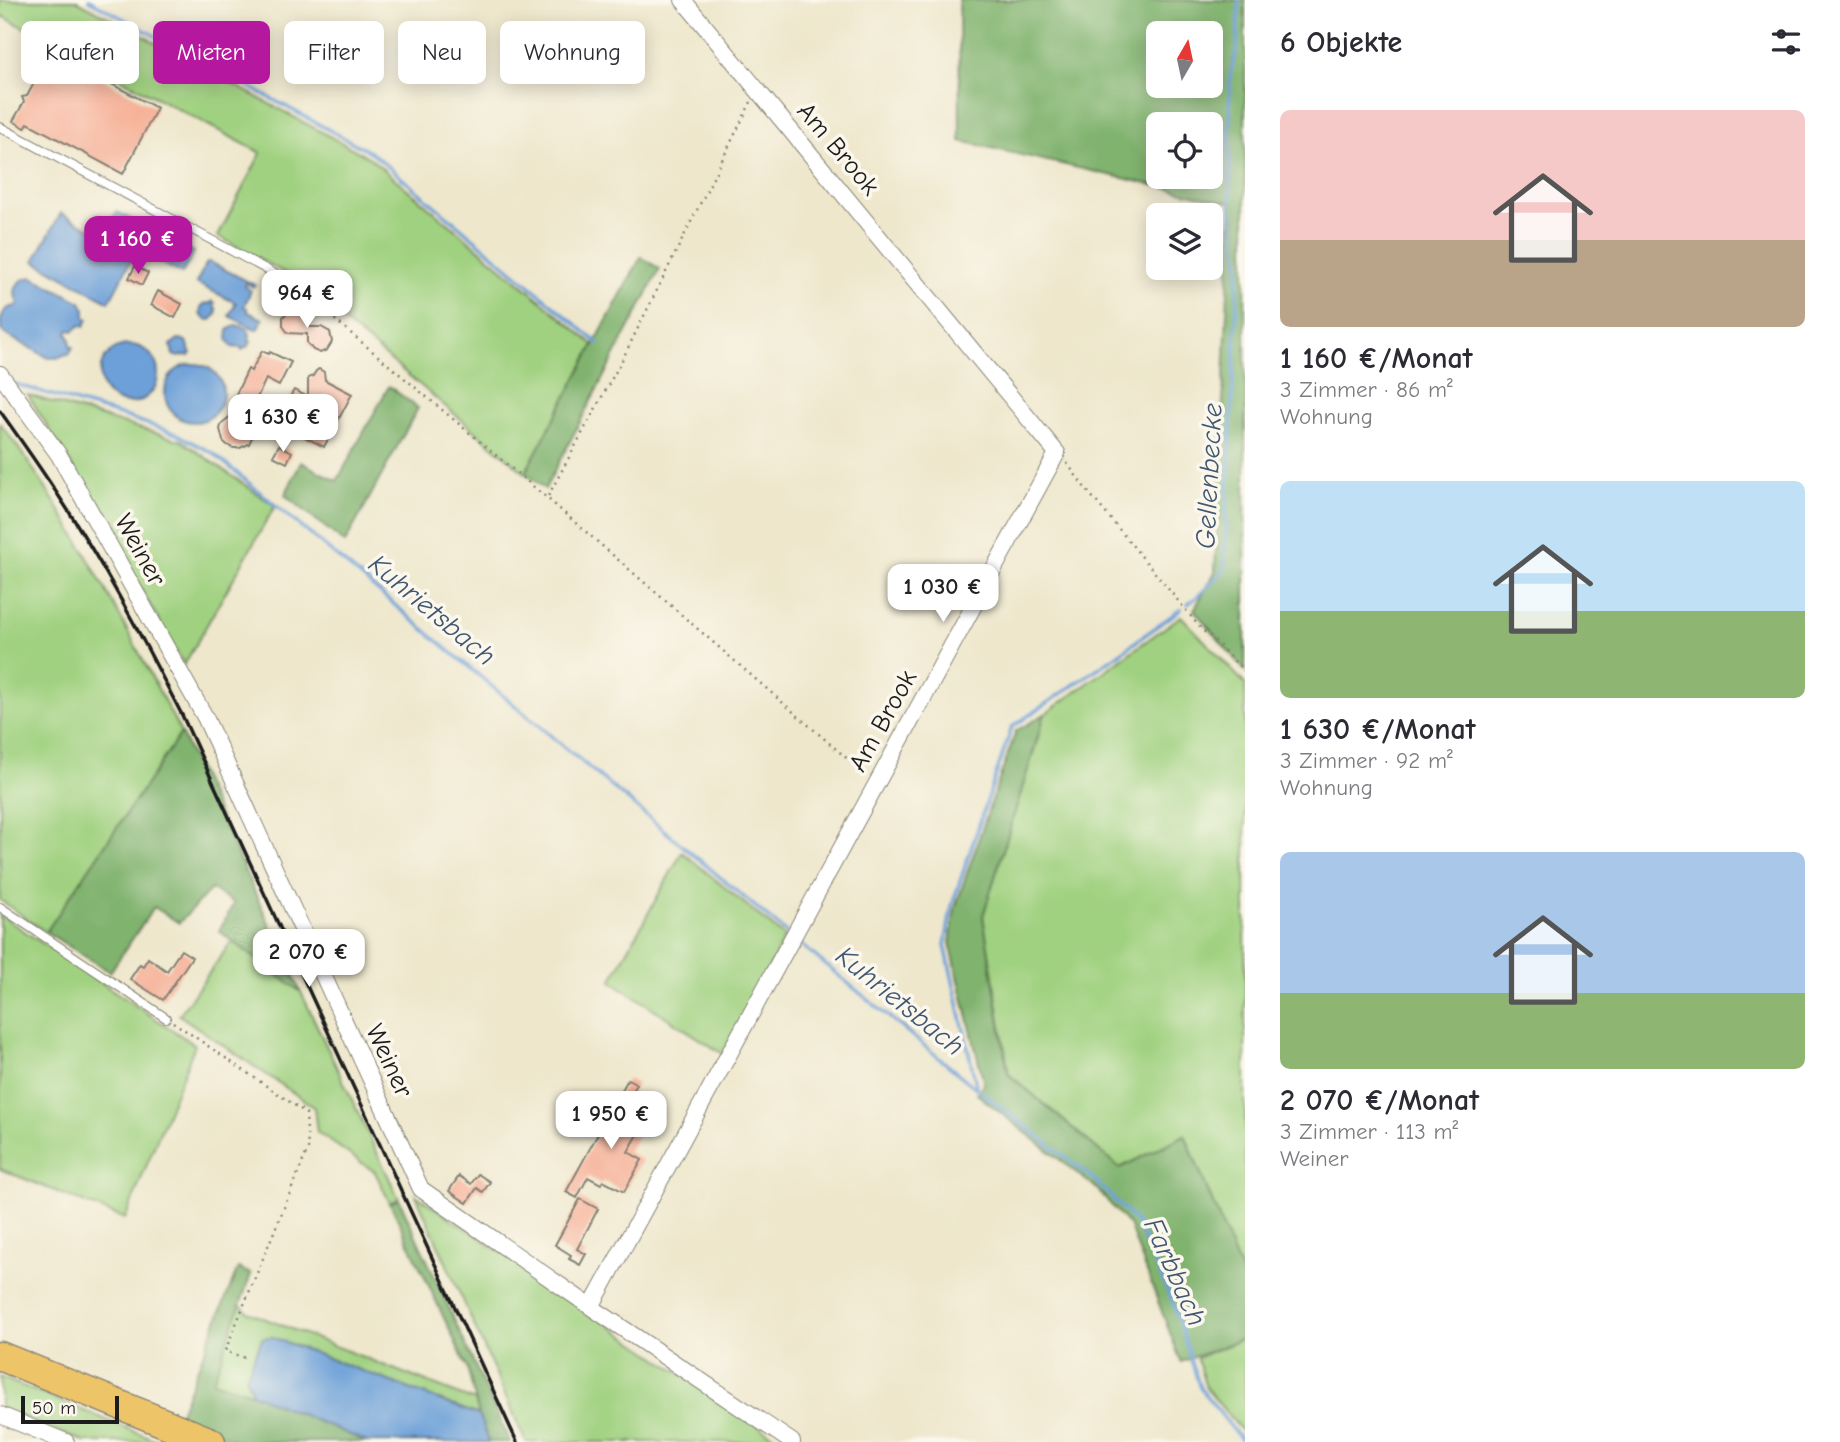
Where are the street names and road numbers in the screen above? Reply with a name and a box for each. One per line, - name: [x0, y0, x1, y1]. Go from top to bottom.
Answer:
- street label: Am Brook: [791, 97, 886, 202]
- street label: Weiner: [108, 509, 172, 592]
- street label: Am Brook: [843, 665, 923, 777]
- street label: Weiner: [359, 1020, 419, 1103]

